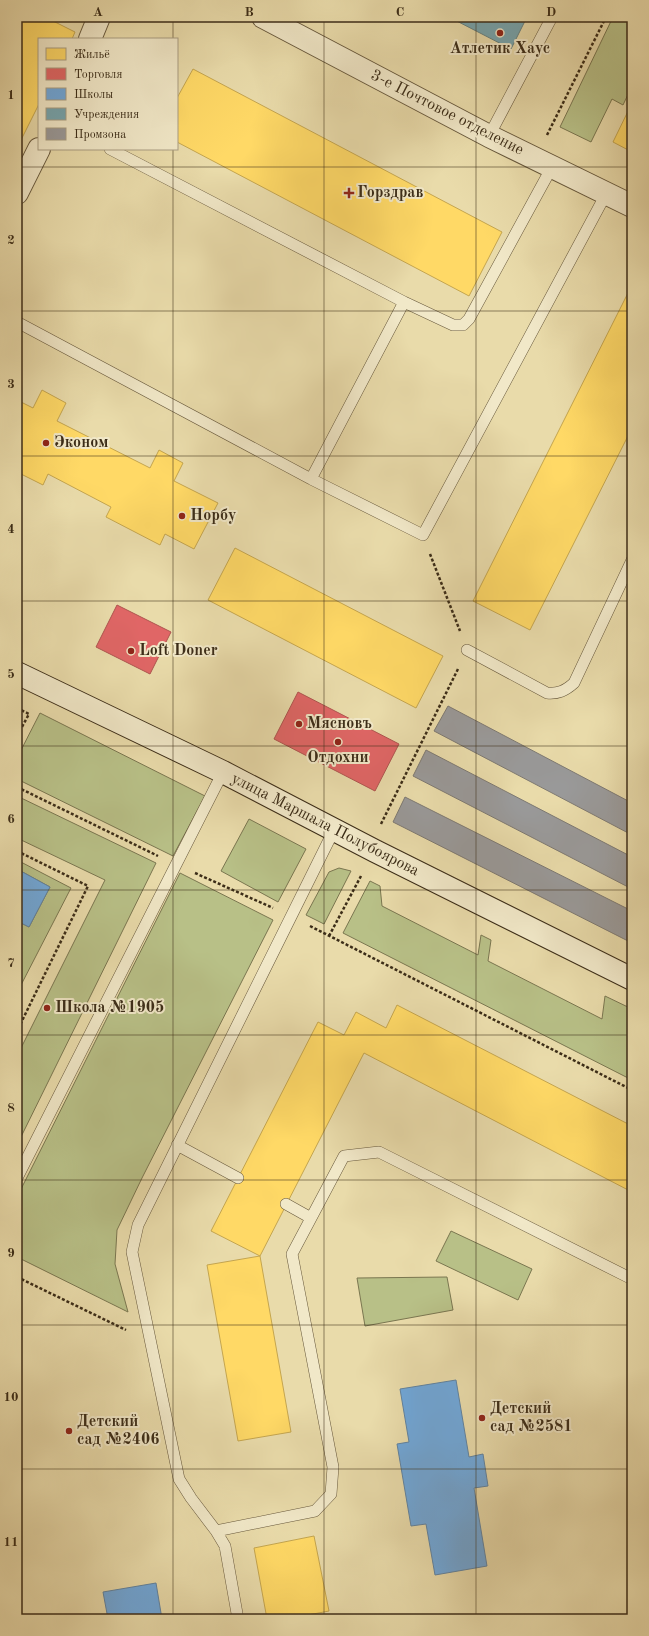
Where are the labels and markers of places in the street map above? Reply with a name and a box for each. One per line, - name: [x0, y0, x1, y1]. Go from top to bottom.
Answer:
- marker: Атлетик Хаус: [495, 28, 505, 38]
- place label: Атлетик Хаус: [450, 41, 550, 57]
- place label: Горздрав: [357, 185, 424, 201]
- marker: Горздрав: [344, 188, 354, 198]
- place label: Эконом: [54, 435, 109, 451]
- marker: Эконом: [41, 438, 51, 448]
- place label: Норбу: [190, 508, 236, 524]
- marker: Норбу: [177, 511, 187, 521]
- place label: Loft Doner: [139, 643, 218, 659]
- marker: Loft Doner: [126, 646, 136, 656]
- place label: Мясновъ: [307, 716, 372, 732]
- marker: Мясновъ: [294, 719, 304, 729]
- marker: Отдохни: [333, 737, 343, 747]
- place label: Отдохни: [307, 750, 369, 766]
- place label: Школа №1905: [55, 1000, 164, 1016]
- marker: Школа №1905: [42, 1003, 52, 1013]
- place label: Детский сад №2581: [490, 1401, 573, 1435]
- marker: Детский сад №2581: [477, 1413, 487, 1423]
- place label: Детский сад №2406: [77, 1414, 160, 1448]
- marker: Детский сад №2406: [64, 1426, 74, 1436]

